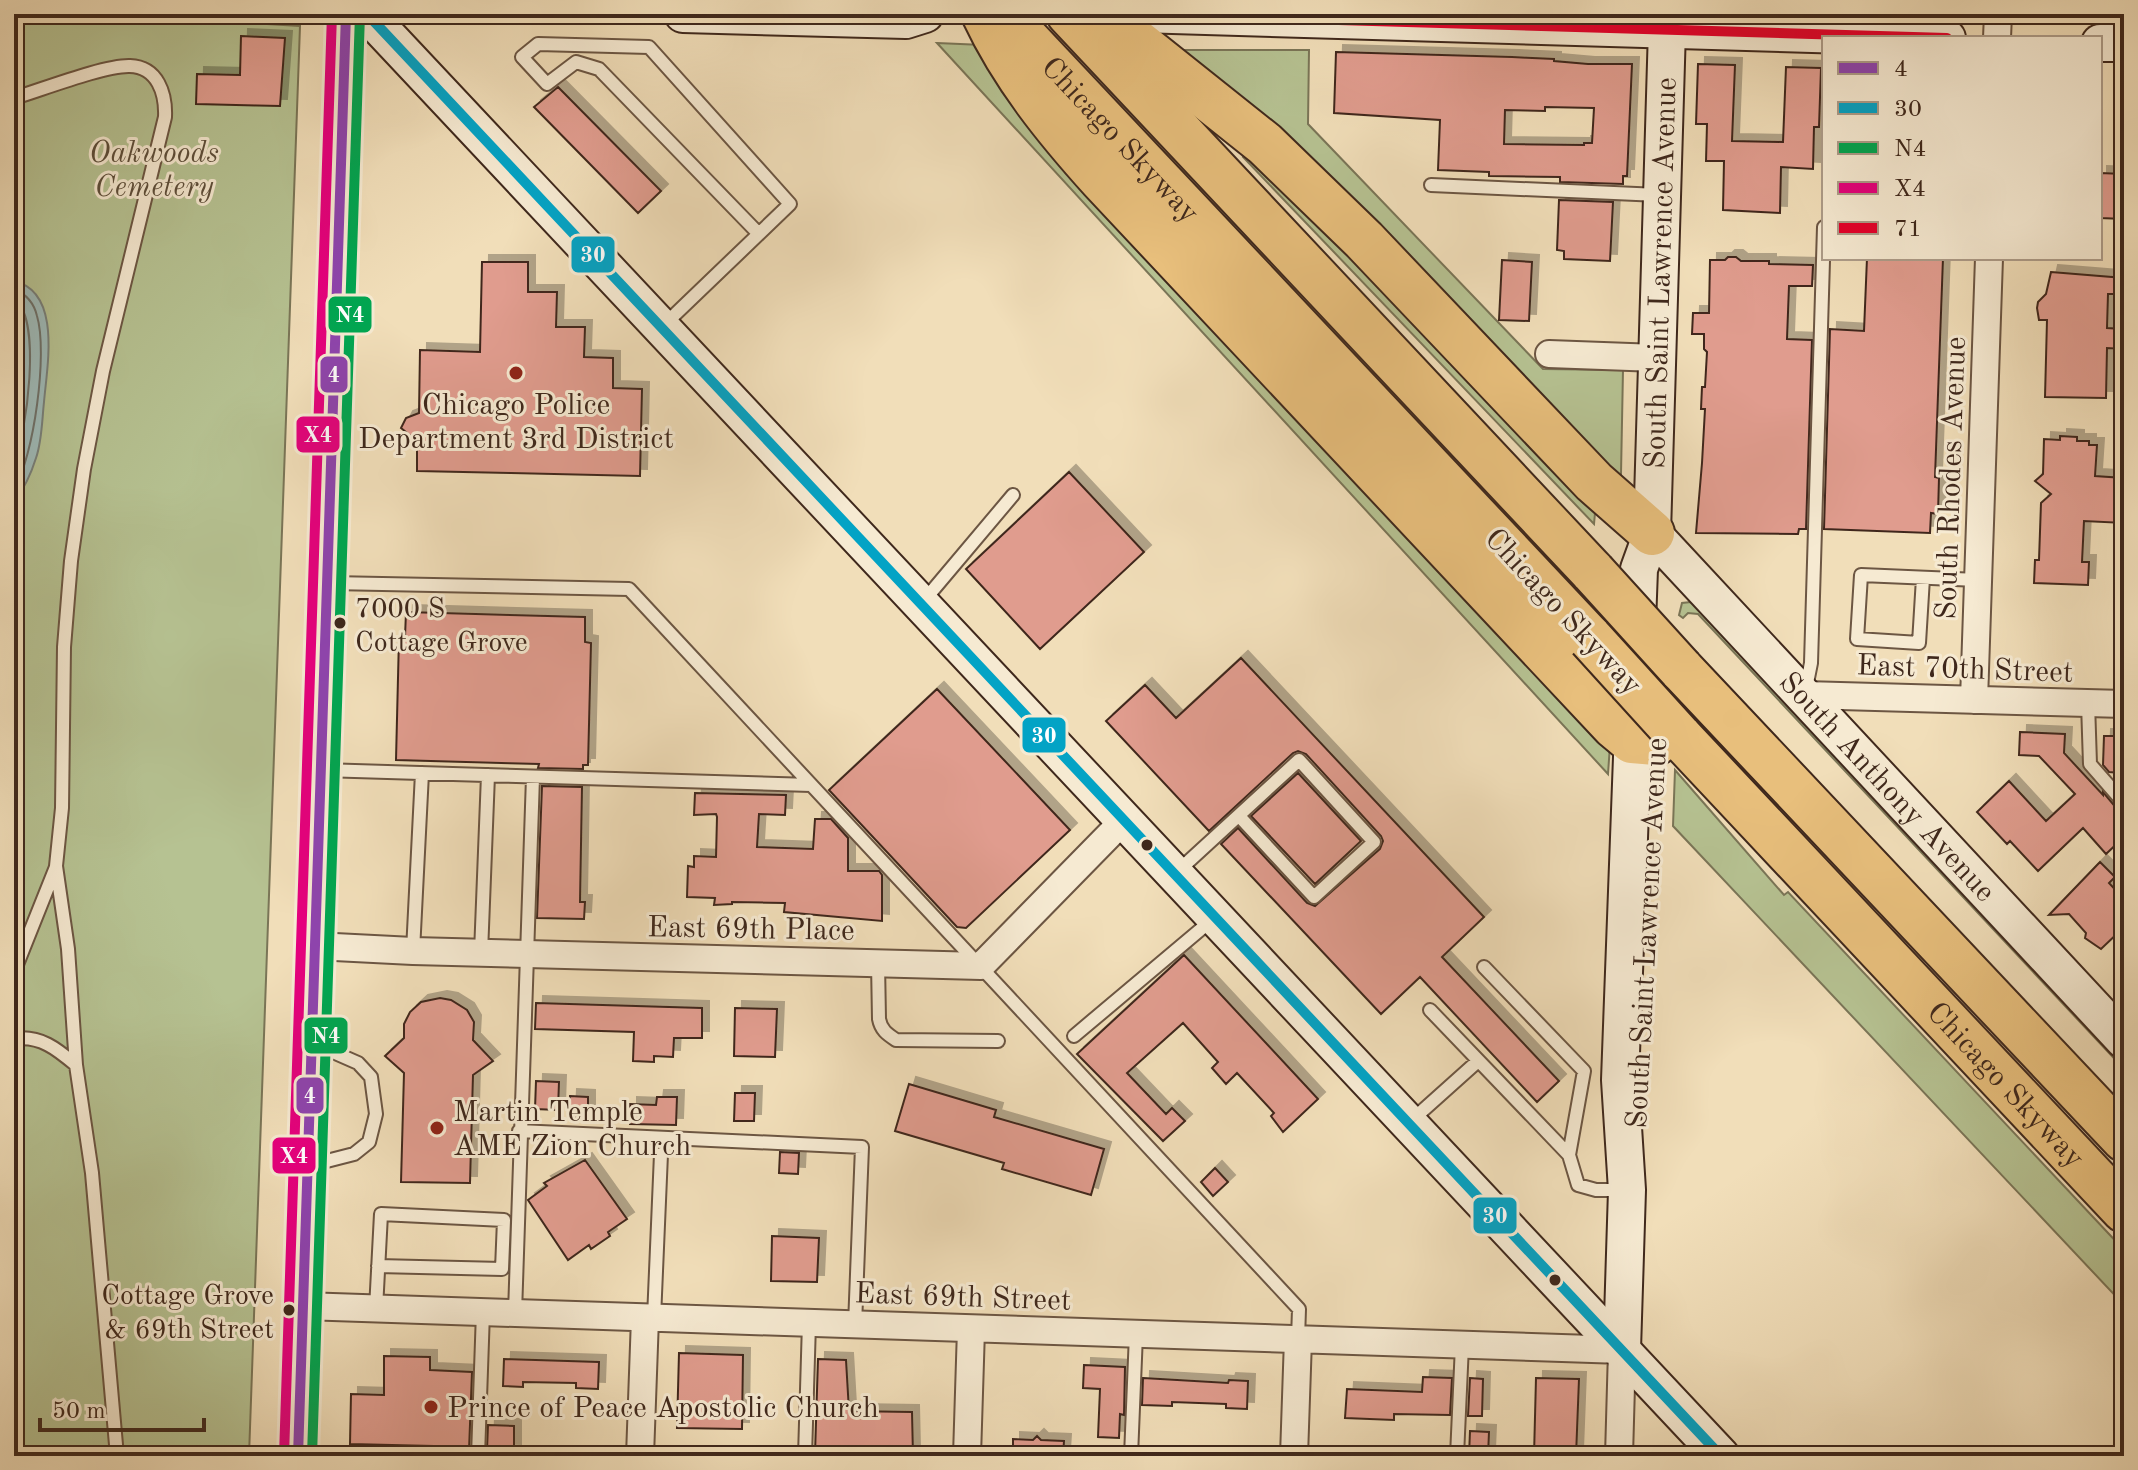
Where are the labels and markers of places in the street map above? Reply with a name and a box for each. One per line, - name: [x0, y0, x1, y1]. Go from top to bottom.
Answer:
- marker: Chicago Police Department 3rd District: [507, 364, 525, 382]
- place label: Chicago Police Department 3rd District: [358, 391, 674, 455]
- place label: 7000 S Cottage Grove: [355, 596, 528, 658]
- marker: 7000 S Cottage Grove: [332, 615, 348, 631]
- unlabelled marker: [1139, 837, 1155, 853]
- place label: Martin Temple AME Zion Church: [453, 1098, 691, 1162]
- marker: Martin Temple AME Zion Church: [428, 1119, 446, 1137]
- unlabelled marker: [1547, 1272, 1563, 1288]
- place label: Cottage Grove & 69th Street: [101, 1283, 274, 1345]
- marker: Cottage Grove & 69th Street: [281, 1302, 297, 1318]
- place label: Prince of Peace Apostolic Church: [447, 1394, 879, 1424]
- marker: Prince of Peace Apostolic Church: [422, 1398, 440, 1416]

